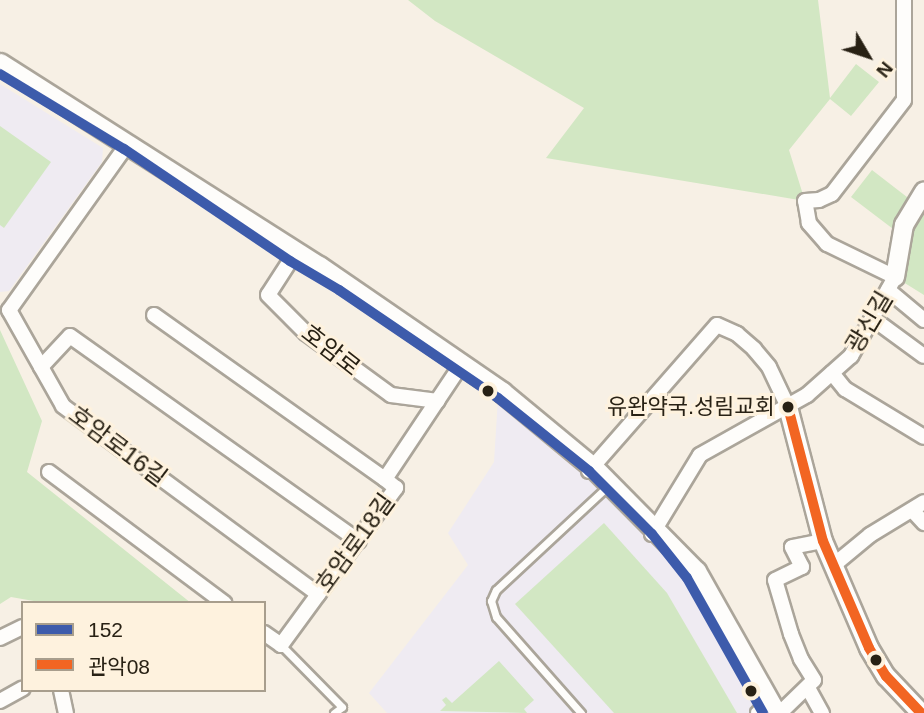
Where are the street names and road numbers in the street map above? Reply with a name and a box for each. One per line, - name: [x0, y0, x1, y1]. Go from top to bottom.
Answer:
- street label: 광신길: [840, 286, 898, 358]
- street label: 호암로: [296, 318, 366, 382]
- street label: 호암로16길: [63, 400, 173, 492]
- street label: 호암로18길: [310, 488, 400, 598]

